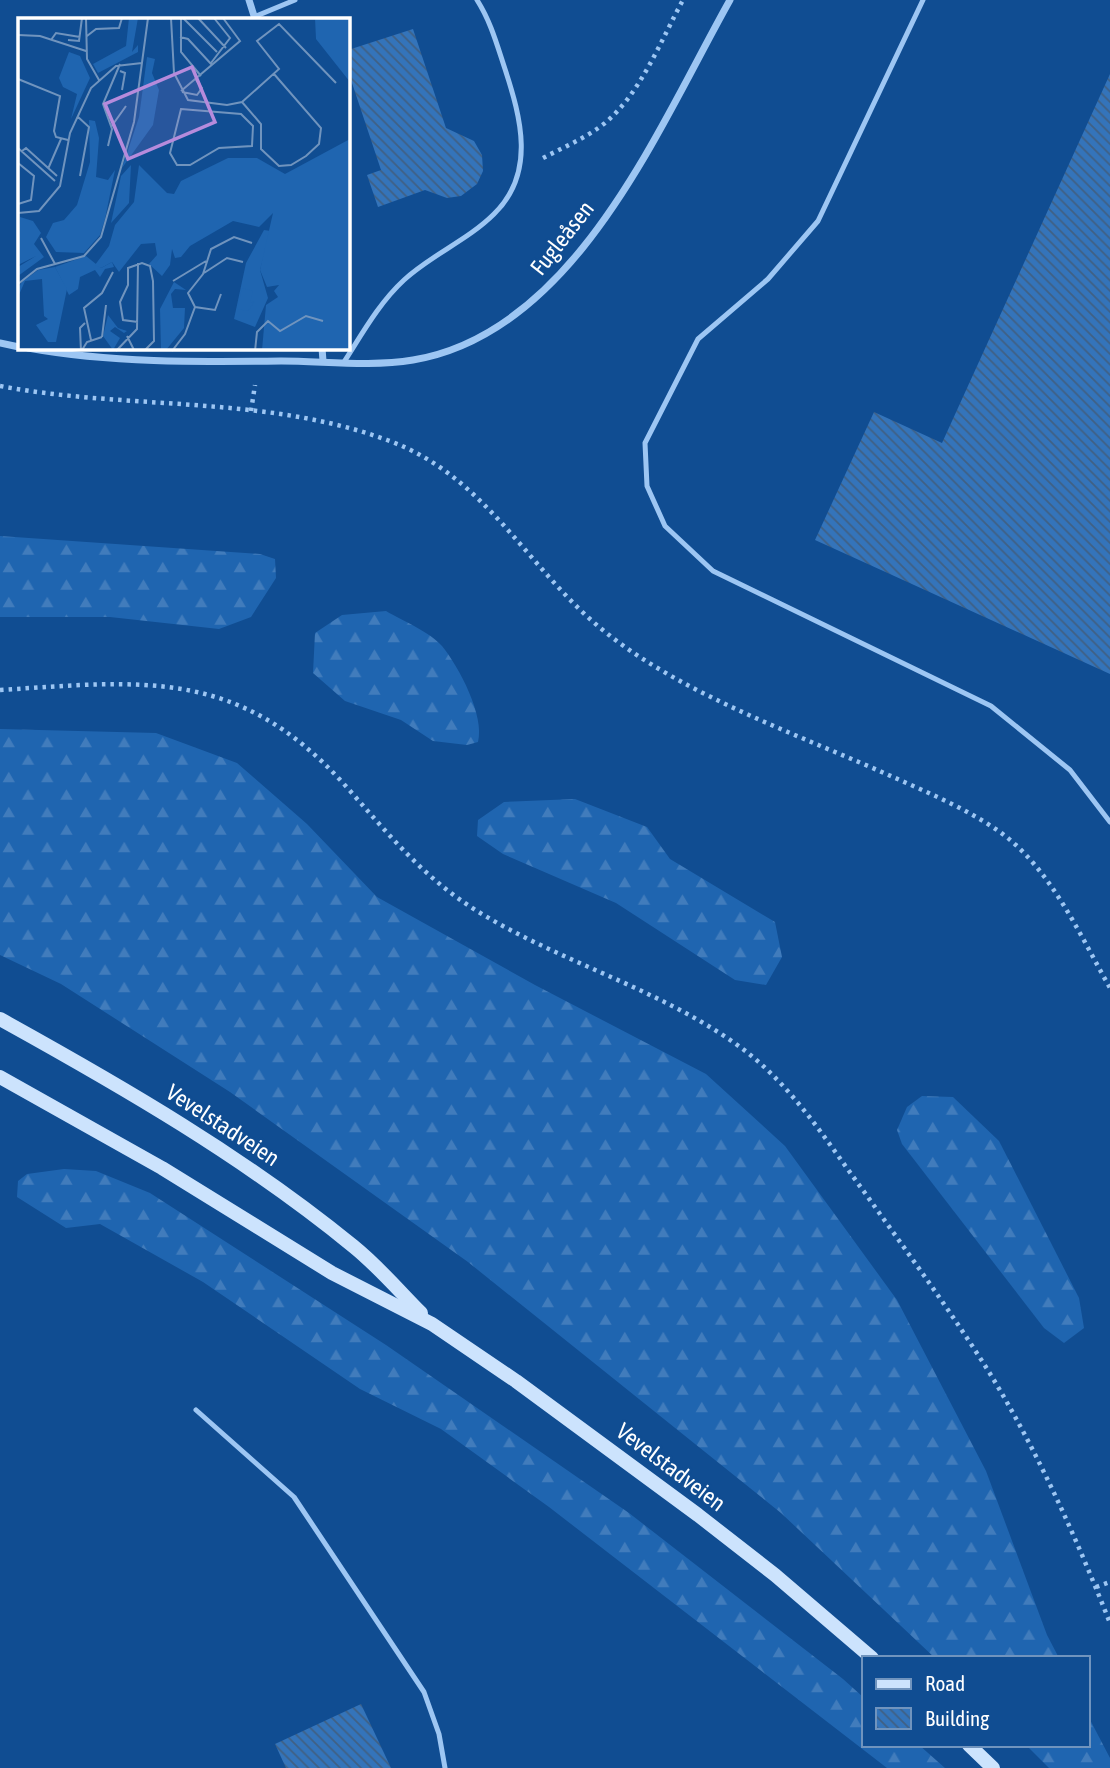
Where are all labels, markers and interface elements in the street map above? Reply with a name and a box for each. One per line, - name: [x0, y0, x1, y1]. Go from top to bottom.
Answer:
- inset map: [18, 18, 350, 350]
- street label: Fugleåsen: [525, 196, 599, 280]
- street label: Vevelstadveien: [162, 1079, 284, 1171]
- street label: Vevelstadveien: [611, 1418, 731, 1516]
- legend: [862, 1656, 1089, 1747]
- text: Road: [925, 1671, 965, 1695]
- text: Building: [925, 1706, 989, 1730]

